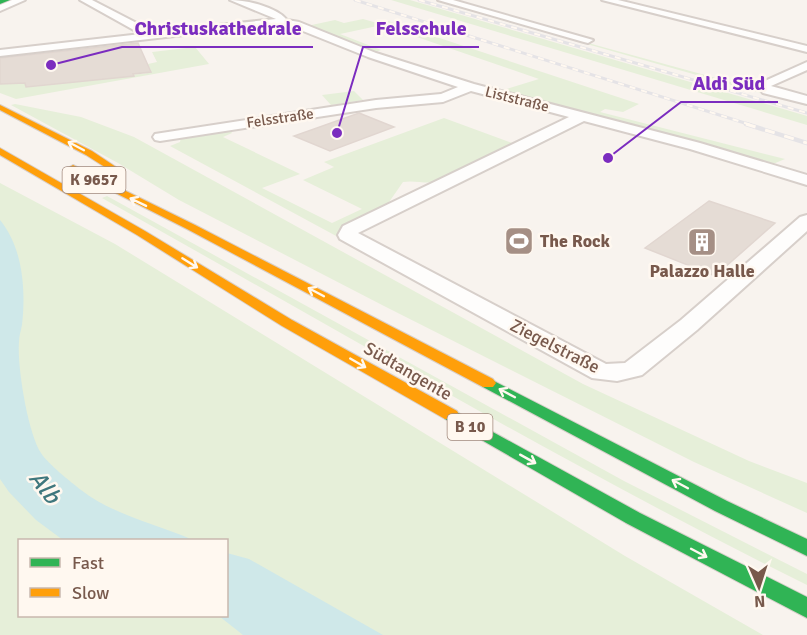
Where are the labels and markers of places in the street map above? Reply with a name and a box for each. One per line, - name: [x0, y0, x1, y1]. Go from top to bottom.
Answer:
- callout: Christuskathedrale: [122, 9, 313, 47]
- callout: Felsschule: [363, 9, 479, 47]
- callout: Aldi Süd: [681, 64, 778, 102]
- sports icon: The Rock: [503, 225, 535, 257]
- building icon: Palazzo Halle: [686, 226, 718, 258]
- place label: The Rock: [540, 230, 611, 252]
- place label: Palazzo Halle: [649, 260, 755, 282]

